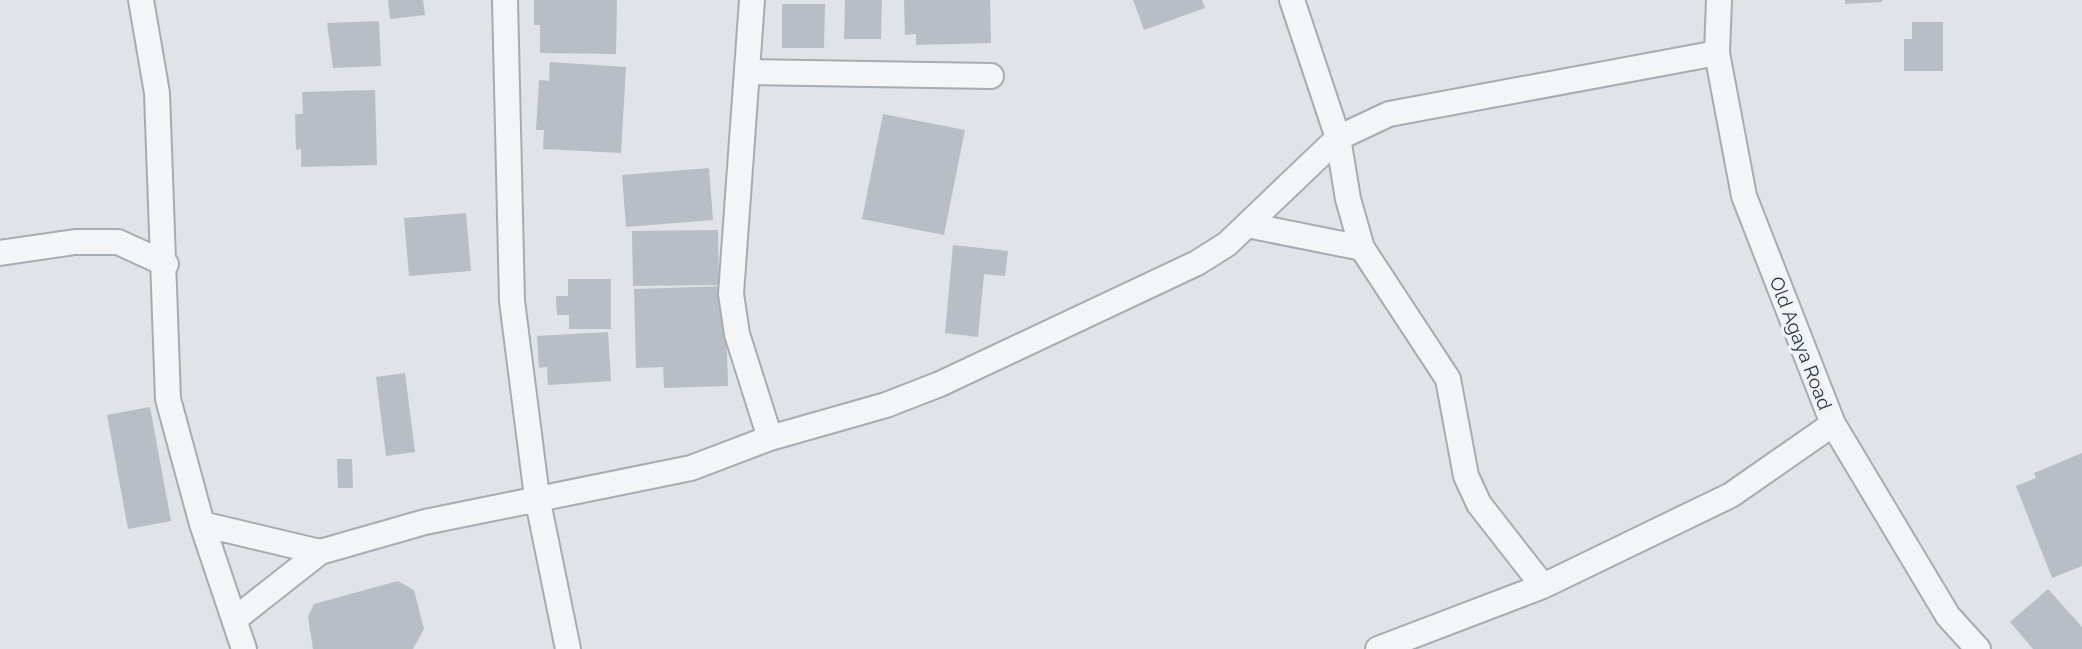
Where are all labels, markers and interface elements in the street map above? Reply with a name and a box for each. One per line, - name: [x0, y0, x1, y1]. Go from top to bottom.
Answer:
- street label: Old Agaya Road: [1766, 273, 1836, 413]

